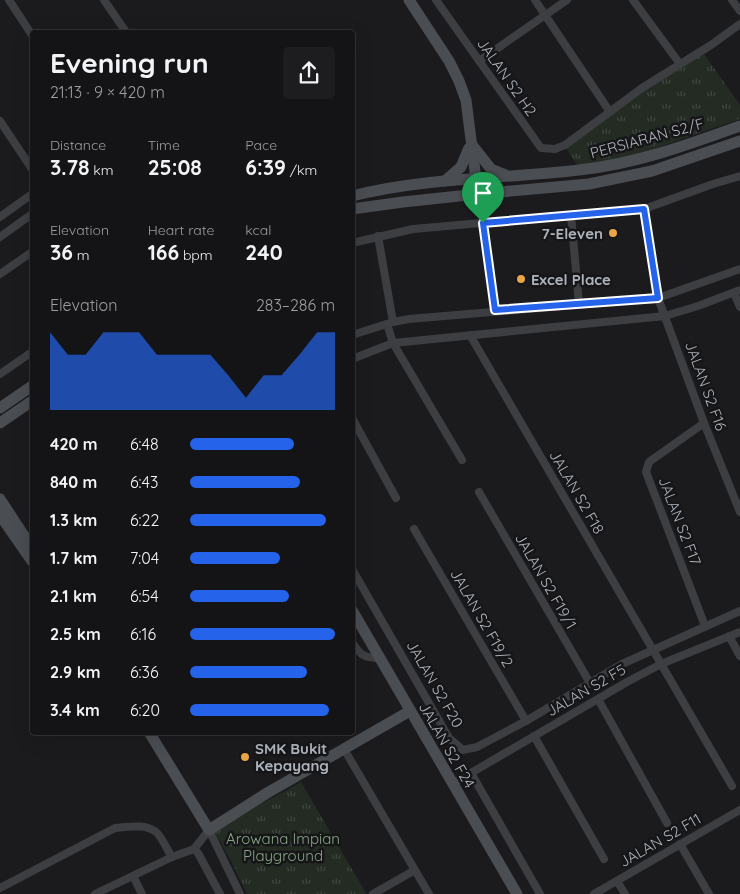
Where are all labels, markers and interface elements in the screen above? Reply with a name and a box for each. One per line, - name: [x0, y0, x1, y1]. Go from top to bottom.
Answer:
- street label: JALAN S2 H2: [473, 34, 541, 120]
- text: Evening run: [50, 45, 209, 80]
- button: share: [283, 47, 335, 99]
- text: 21:13 · 9 × 420 m: [50, 82, 165, 102]
- street label: PERSIARAN S2/F: [588, 114, 706, 162]
- text: Distance: [50, 136, 106, 154]
- text: Time: [148, 136, 180, 154]
- text: Pace: [245, 136, 277, 154]
- text: 3.78: [50, 154, 90, 180]
- text: 25:08: [148, 154, 202, 180]
- text: 6:39: [245, 154, 286, 180]
- text: km: [90, 161, 114, 179]
- text: /km: [286, 161, 317, 179]
- pin: [462, 172, 504, 223]
- icon: arrive: [469, 179, 497, 207]
- text: Elevation: [50, 221, 109, 239]
- text: Heart rate: [148, 221, 214, 239]
- text: kcal: [245, 221, 271, 239]
- place label: 7-Eleven: [541, 224, 603, 243]
- marker: 7-Eleven: [607, 227, 619, 239]
- text: 36: [50, 239, 73, 265]
- text: 166: [148, 239, 179, 265]
- text: 240: [245, 239, 283, 265]
- text: m: [73, 246, 89, 264]
- text: bpm: [179, 246, 213, 264]
- place label: Excel Place: [531, 270, 611, 289]
- marker: Excel Place: [515, 273, 527, 285]
- text: Elevation: [50, 295, 117, 315]
- text: 283–286 m: [256, 295, 335, 315]
- street label: JALAN S2 F16: [681, 339, 731, 433]
- text: 420 m: [50, 434, 98, 454]
- text: 6:48: [130, 434, 159, 454]
- street label: JALAN S2 F18: [545, 447, 609, 537]
- text: 840 m: [50, 472, 97, 492]
- text: 6:43: [130, 472, 158, 492]
- street label: JALAN S2 F17: [654, 474, 706, 568]
- text: 1.3 km: [50, 510, 97, 530]
- text: 6:22: [130, 510, 159, 530]
- street label: JALAN S2 F19/1: [511, 530, 581, 632]
- text: 1.7 km: [50, 548, 97, 568]
- text: 7:04: [130, 548, 159, 568]
- street label: JALAN S2 F19/2: [446, 566, 518, 670]
- text: 2.1 km: [50, 586, 97, 606]
- text: 6:54: [130, 586, 159, 606]
- text: 2.5 km: [50, 624, 101, 644]
- text: 6:16: [130, 624, 156, 644]
- street label: JALAN S2 F20: [402, 637, 468, 731]
- street label: JALAN S2 F5: [543, 660, 629, 720]
- text: 2.9 km: [50, 662, 101, 682]
- text: 6:36: [130, 662, 159, 682]
- street label: JALAN S2 F24: [415, 699, 479, 791]
- text: 3.4 km: [50, 700, 100, 720]
- text: 6:20: [130, 700, 160, 720]
- place label: SMK Bukit Kepayang: [255, 739, 329, 775]
- marker: SMK Bukit Kepayang: [239, 751, 251, 763]
- street label: JALAN S2 F11: [616, 809, 704, 871]
- park label: Arowana Impian Playground: [226, 829, 340, 865]

